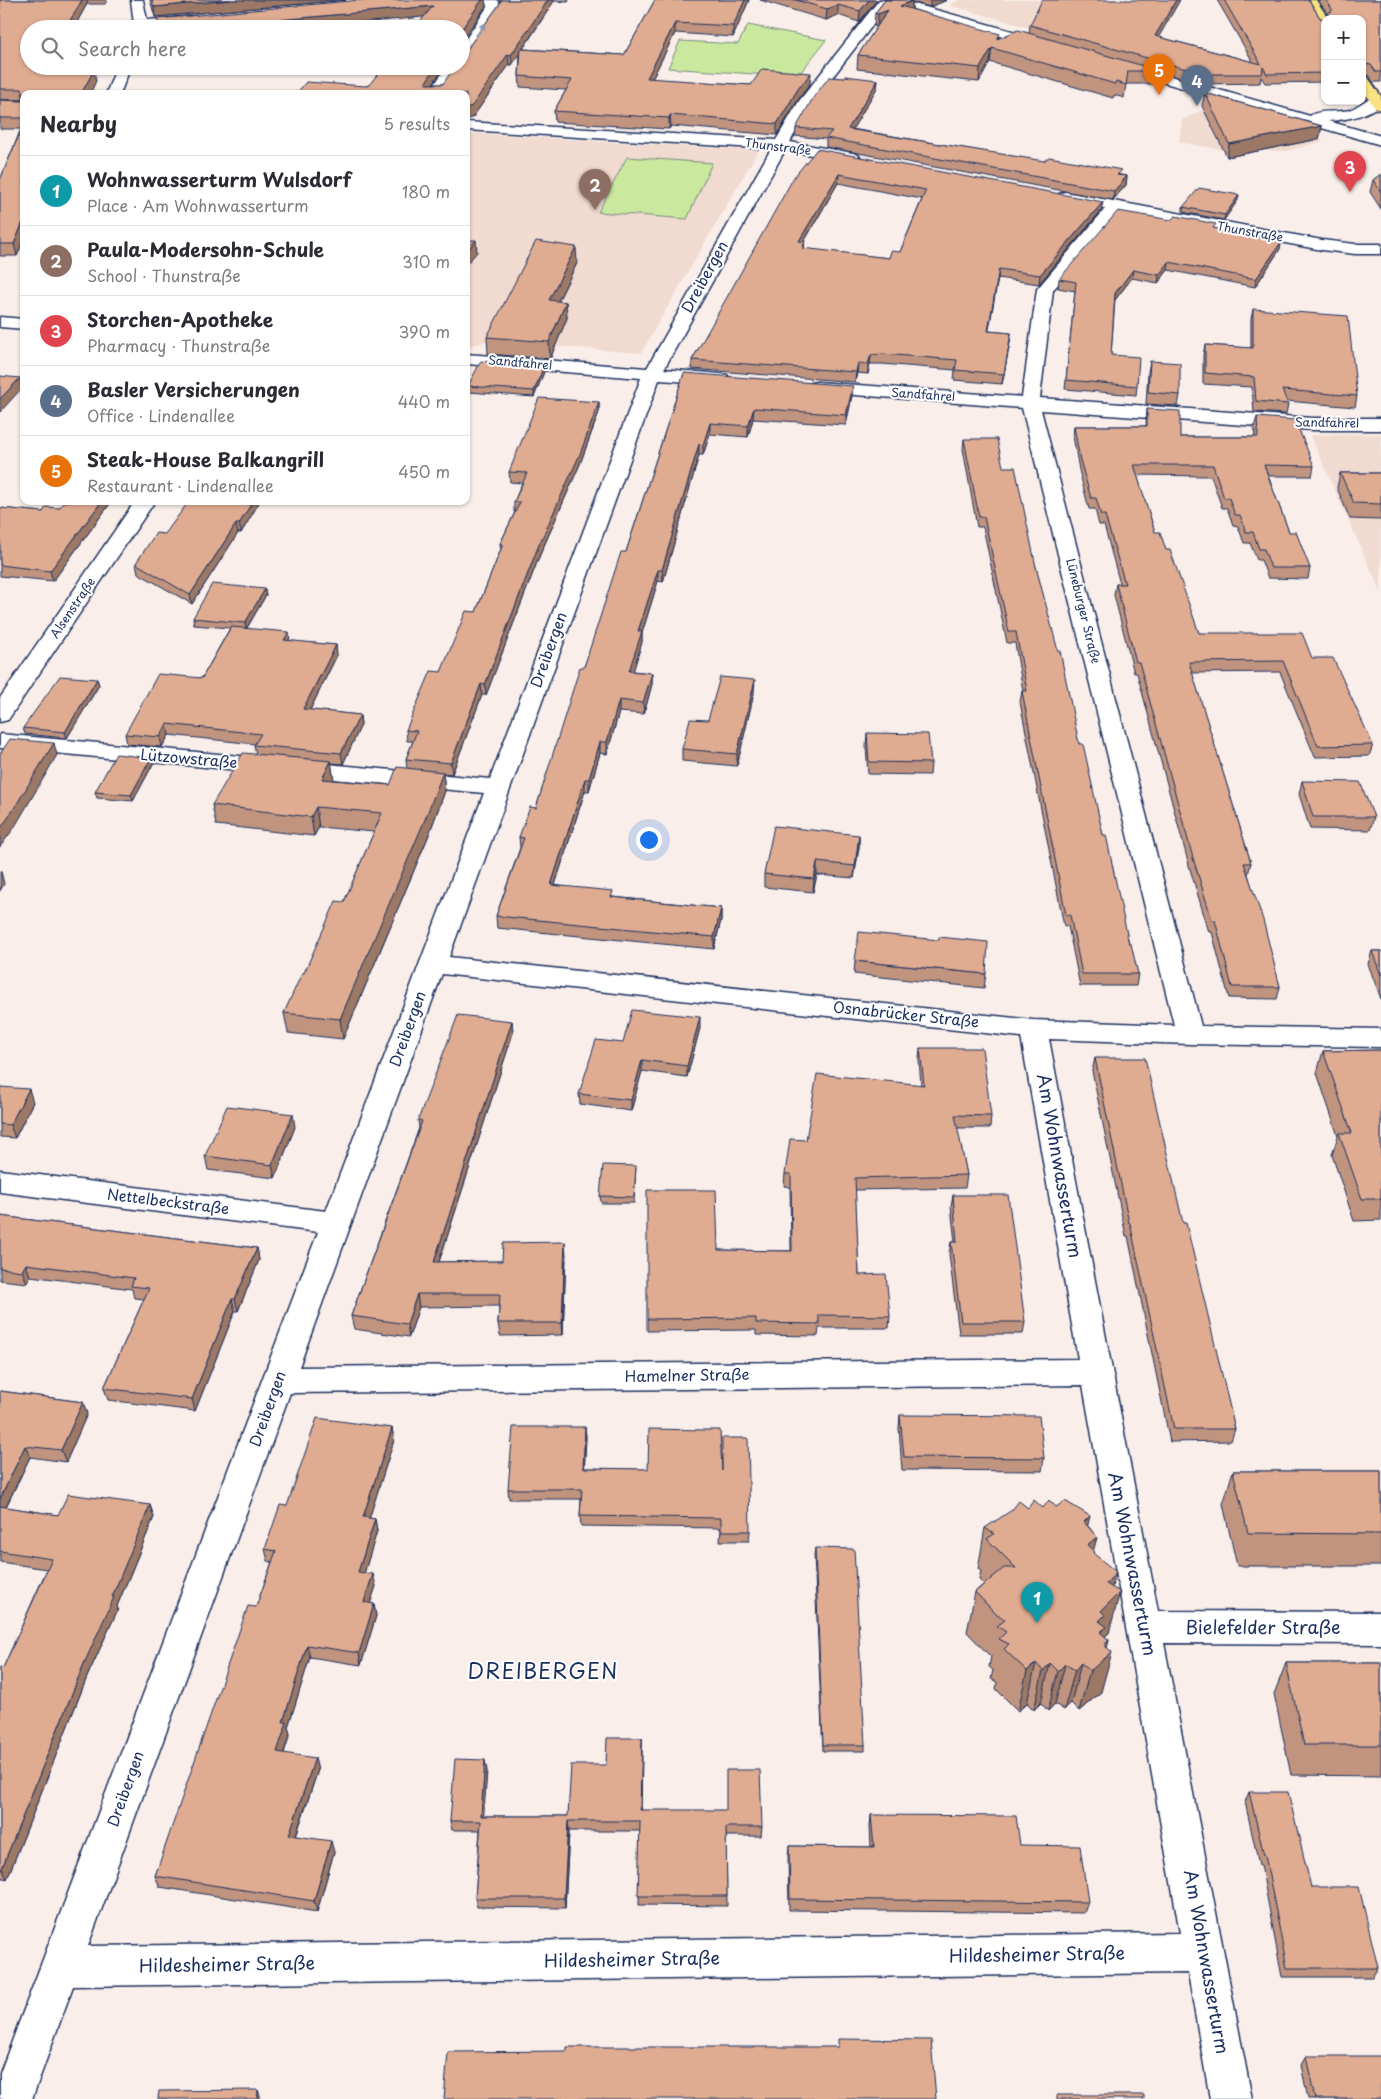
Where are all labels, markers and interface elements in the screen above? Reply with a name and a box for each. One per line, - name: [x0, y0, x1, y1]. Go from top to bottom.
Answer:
- map controls: [1321, 15, 1366, 105]
- button: +: [1321, 15, 1366, 60]
- search box: [20, 20, 470, 75]
- one-way arrow: [476, 22, 486, 35]
- icon: search: [38, 34, 66, 62]
- text: Search here: [78, 34, 187, 62]
- pin: 5: [1143, 54, 1175, 95]
- button: −: [1321, 60, 1366, 105]
- pin: 4: [1181, 65, 1213, 106]
- text: Nearby: [40, 107, 117, 139]
- text: 5 results: [383, 111, 450, 135]
- street label: Thunstraße: [744, 133, 812, 159]
- pin: 3: [1334, 151, 1366, 192]
- text: Wohnwasserturm Wulsdorf: [87, 165, 351, 193]
- pin: 2: [579, 169, 611, 210]
- text: 1: [52, 179, 60, 203]
- text: 180 m: [402, 179, 450, 203]
- text: Place · Am Wohnwasserturm: [87, 193, 308, 217]
- street label: Thunstraße: [1216, 216, 1285, 246]
- text: Paula-Modersohn-Schule: [87, 235, 324, 263]
- street label: Dreibergen: [674, 236, 733, 316]
- text: 2: [50, 249, 62, 273]
- text: 310 m: [402, 249, 450, 273]
- text: School · Thunstraße: [87, 263, 241, 287]
- text: Storchen-Apotheke: [87, 305, 273, 333]
- text: 3: [51, 319, 61, 343]
- text: 390 m: [399, 319, 450, 343]
- text: Pharmacy · Thunstraße: [87, 333, 270, 357]
- street label: Sandfahrel: [487, 350, 553, 374]
- text: Basler Versicherungen: [87, 375, 300, 403]
- street label: Sandfahrel: [890, 383, 956, 405]
- text: 4: [51, 389, 61, 413]
- text: 440 m: [398, 389, 450, 413]
- text: Office · Lindenallee: [87, 403, 235, 427]
- street label: Sandfahrel: [1295, 412, 1359, 432]
- text: Steak-House Balkangrill: [87, 445, 324, 473]
- text: 5: [51, 459, 61, 483]
- text: 450 m: [398, 459, 450, 483]
- text: Restaurant · Lindenallee: [87, 473, 274, 497]
- street label: Lüneburger Straße: [1062, 556, 1106, 665]
- street label: Alsenstraße: [45, 573, 99, 641]
- street label: Dreibergen: [523, 608, 572, 691]
- street label: Lützowstraße: [140, 742, 239, 773]
- your location: [636, 827, 662, 853]
- street label: Dreibergen: [382, 987, 431, 1070]
- street label: Osnabrücker Straße: [832, 994, 980, 1033]
- street label: Am Wohnwasserturm: [1031, 1071, 1090, 1260]
- street label: Nettelbeckstraße: [106, 1182, 231, 1219]
- street label: Hamelner Straße: [624, 1362, 750, 1387]
- street label: Dreibergen: [242, 1367, 291, 1450]
- street label: Am Wohnwasserturm: [1102, 1469, 1165, 1658]
- pin: 1: [1021, 1582, 1053, 1623]
- street label: Bielefelder Straße: [1185, 1613, 1341, 1640]
- district label: DREIBERGEN: [468, 1654, 618, 1686]
- street label: Dreibergen: [100, 1747, 149, 1830]
- street label: Am Wohnwasserturm: [1178, 1867, 1237, 2056]
- street label: Hildesheimer Straße: [949, 1938, 1125, 1969]
- street label: Hildesheimer Straße: [544, 1943, 720, 1974]
- street label: Hildesheimer Straße: [139, 1948, 315, 1979]

